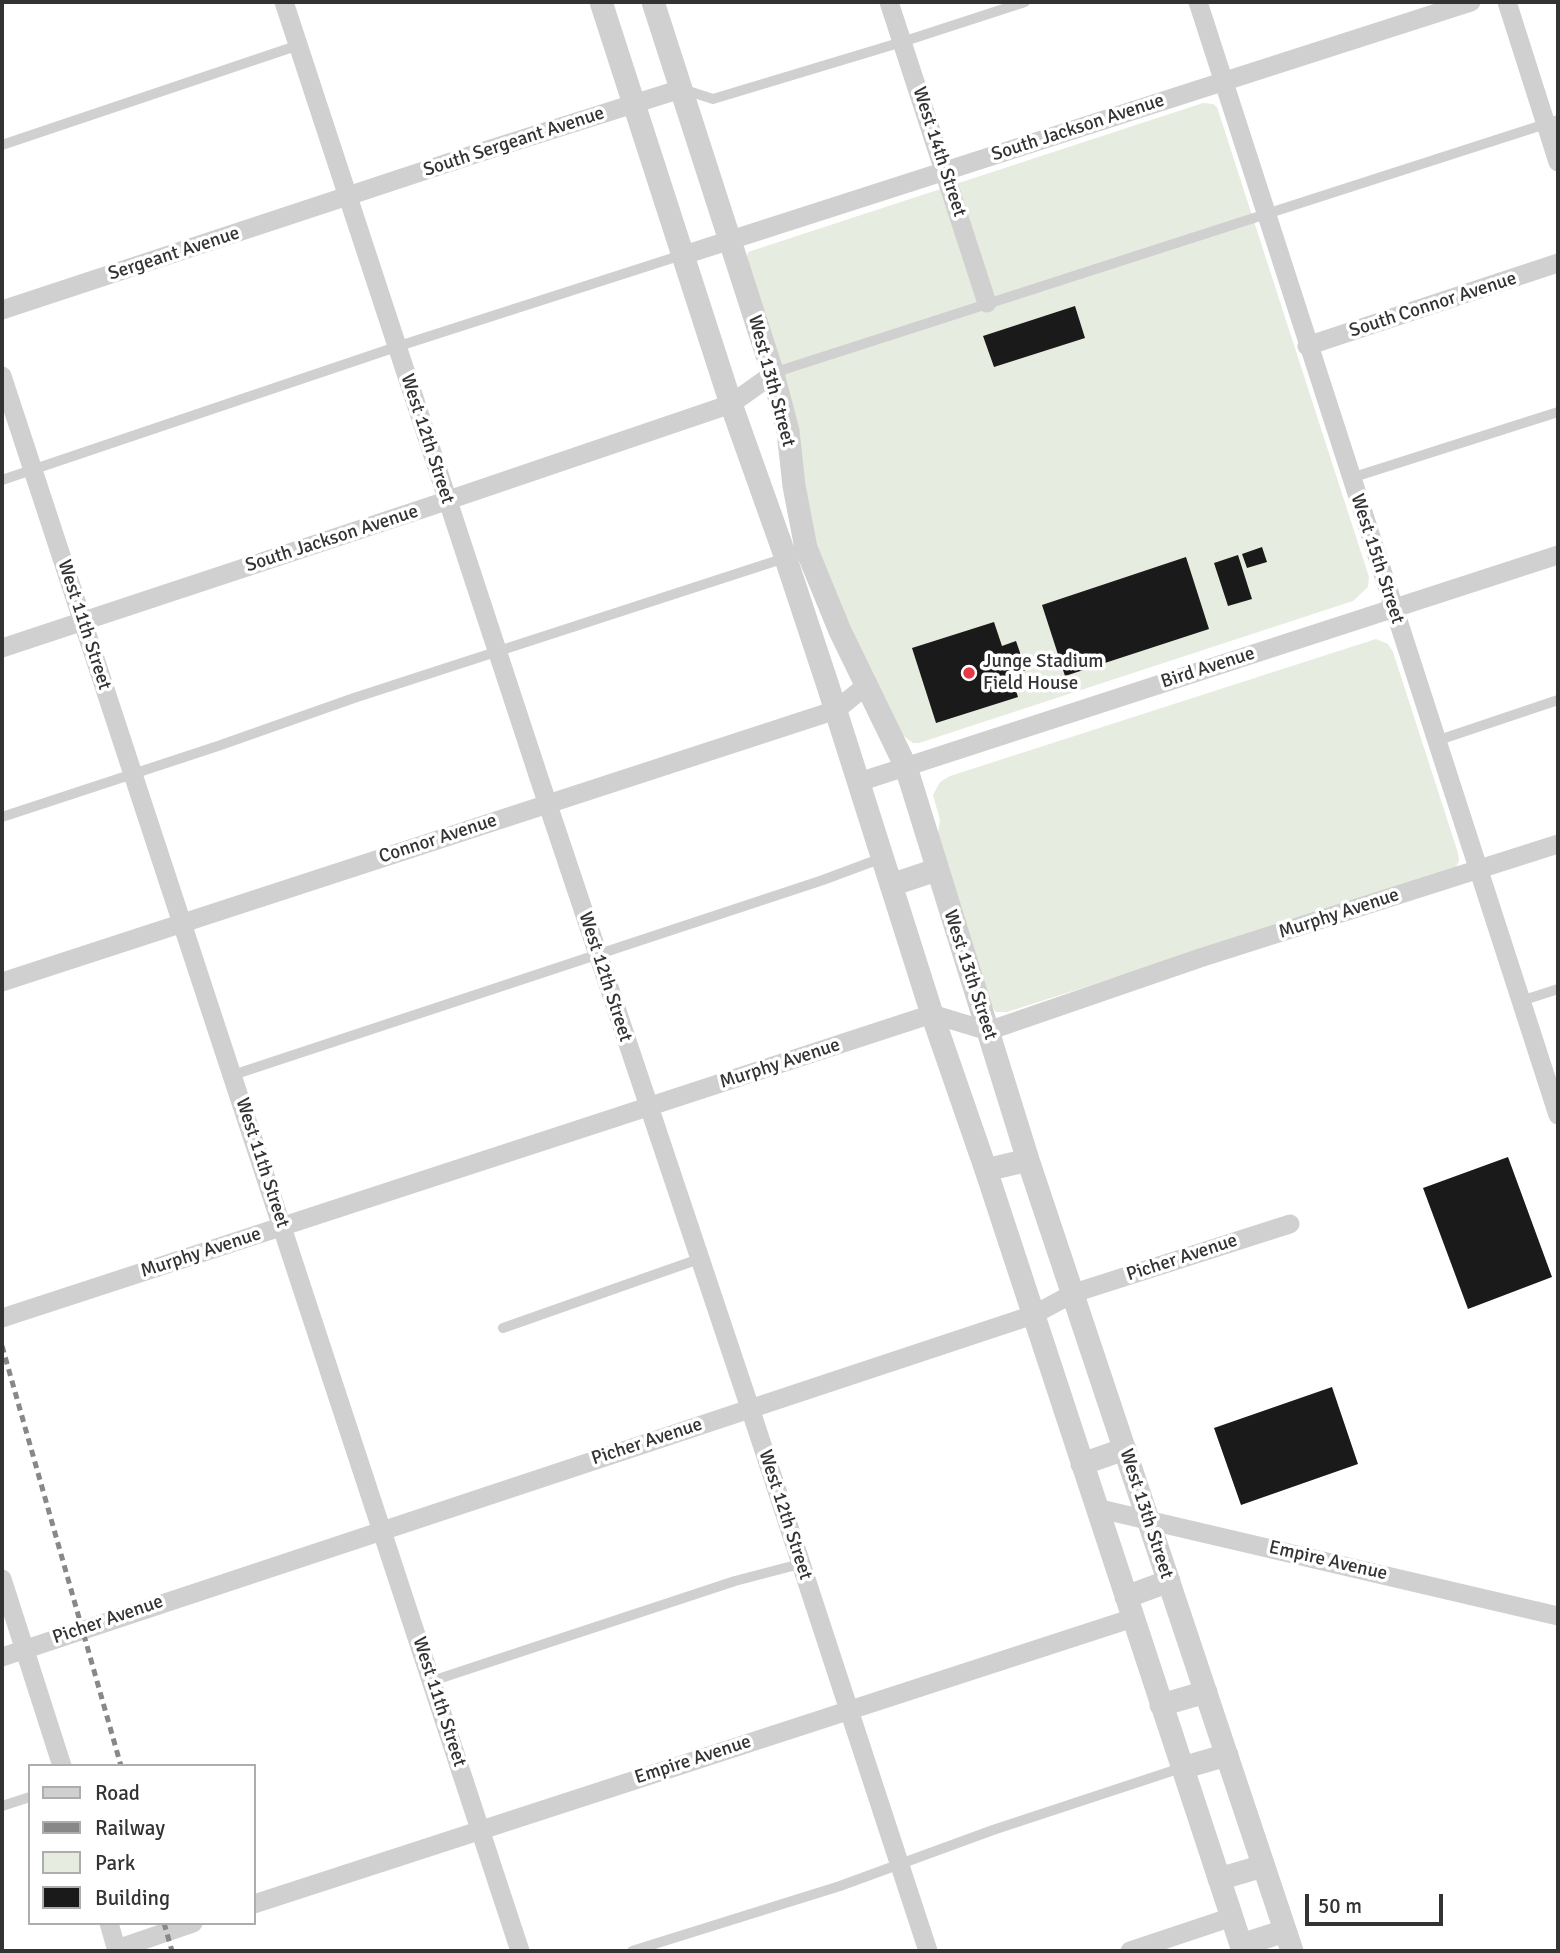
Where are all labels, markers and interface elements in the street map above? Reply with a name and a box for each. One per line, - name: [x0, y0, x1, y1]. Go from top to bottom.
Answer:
- street label: West 14th Street: [907, 84, 971, 220]
- street label: South Jackson Avenue: [989, 89, 1167, 167]
- street label: South Sergeant Avenue: [421, 102, 607, 182]
- street label: Sergeant Avenue: [105, 222, 243, 286]
- street label: South Connor Avenue: [1347, 267, 1519, 343]
- street label: West 13th Street: [742, 313, 800, 449]
- street label: West 12th Street: [395, 371, 459, 507]
- street label: West 15th Street: [1345, 491, 1409, 627]
- street label: South Jackson Avenue: [243, 500, 421, 578]
- street label: West 11th Street: [52, 557, 116, 693]
- street label: Bird Avenue: [1158, 642, 1258, 694]
- place label: Junge Stadium Field House: [983, 651, 1103, 695]
- marker: Junge Stadium Field House: [961, 665, 977, 681]
- street label: Connor Avenue: [376, 809, 500, 869]
- street label: Murphy Avenue: [1276, 884, 1402, 944]
- street label: West 13th Street: [938, 907, 1002, 1043]
- street label: West 12th Street: [573, 909, 637, 1045]
- street label: Murphy Avenue: [717, 1034, 843, 1094]
- street label: West 11th Street: [230, 1095, 294, 1231]
- street label: Murphy Avenue: [138, 1223, 264, 1283]
- street label: Picher Avenue: [1124, 1229, 1240, 1287]
- street label: Picher Avenue: [589, 1413, 705, 1471]
- street label: West 13th Street: [1114, 1446, 1178, 1582]
- street label: West 12th Street: [753, 1447, 817, 1583]
- street label: Empire Avenue: [1267, 1536, 1389, 1586]
- street label: Picher Avenue: [50, 1590, 166, 1650]
- street label: West 11th Street: [407, 1634, 471, 1770]
- street label: Empire Avenue: [632, 1730, 754, 1790]
- legend: [28, 1764, 256, 1925]
- text: Road: [95, 1780, 140, 1806]
- text: Railway: [95, 1815, 165, 1841]
- text: Park: [95, 1850, 135, 1876]
- scale bar: [1308, 1880, 1446, 1924]
- text: Building: [95, 1885, 170, 1911]
- text: 50 m: [1318, 1893, 1362, 1919]

